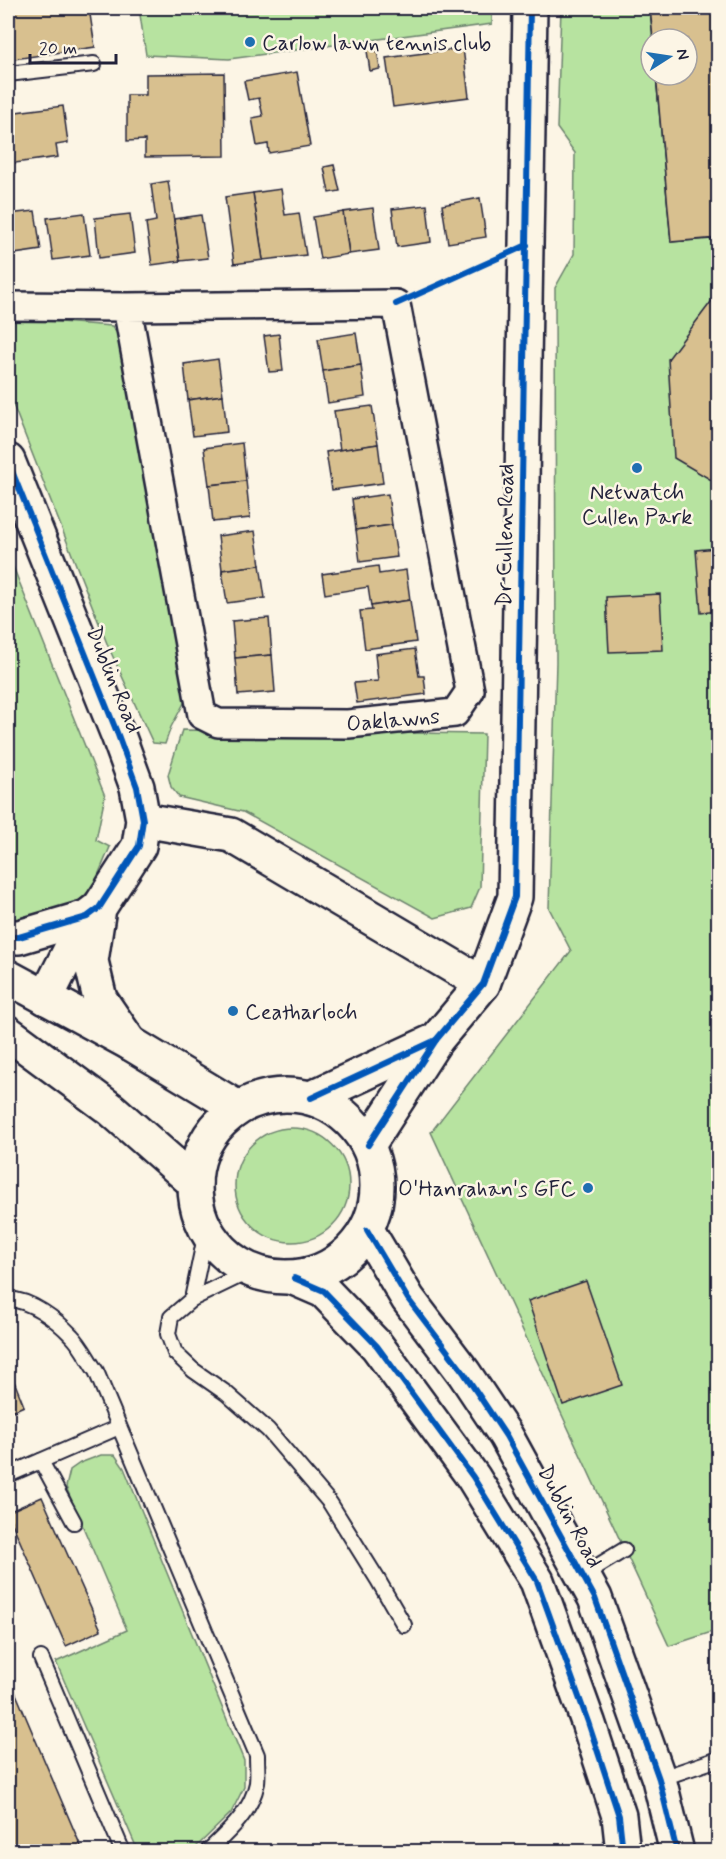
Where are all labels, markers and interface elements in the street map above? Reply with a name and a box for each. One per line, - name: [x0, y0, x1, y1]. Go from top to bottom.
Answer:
- scale bar: [30, 27, 116, 65]
- north arrow: [639, 27, 699, 87]
- place label: Carlow lawn tennis club: [262, 30, 491, 58]
- marker: Carlow lawn tennis club: [243, 35, 257, 49]
- text: 20 m: [39, 37, 77, 61]
- text: N: [671, 47, 694, 62]
- marker: Netwatch Cullen Park: [630, 461, 644, 475]
- street label: Dr Cullen Road: [491, 463, 521, 607]
- place label: Netwatch Cullen Park: [582, 479, 692, 532]
- street label: Dublin Road: [79, 622, 147, 737]
- street label: Oaklawns: [345, 703, 441, 739]
- place label: Ceatharloch: [245, 999, 357, 1027]
- marker: Ceatharloch: [226, 1004, 240, 1018]
- place label: O'Hanrahan's GFC: [398, 1176, 576, 1204]
- marker: O'Hanrahan's GFC: [581, 1181, 595, 1195]
- street label: Dublin Road: [530, 1461, 608, 1573]

